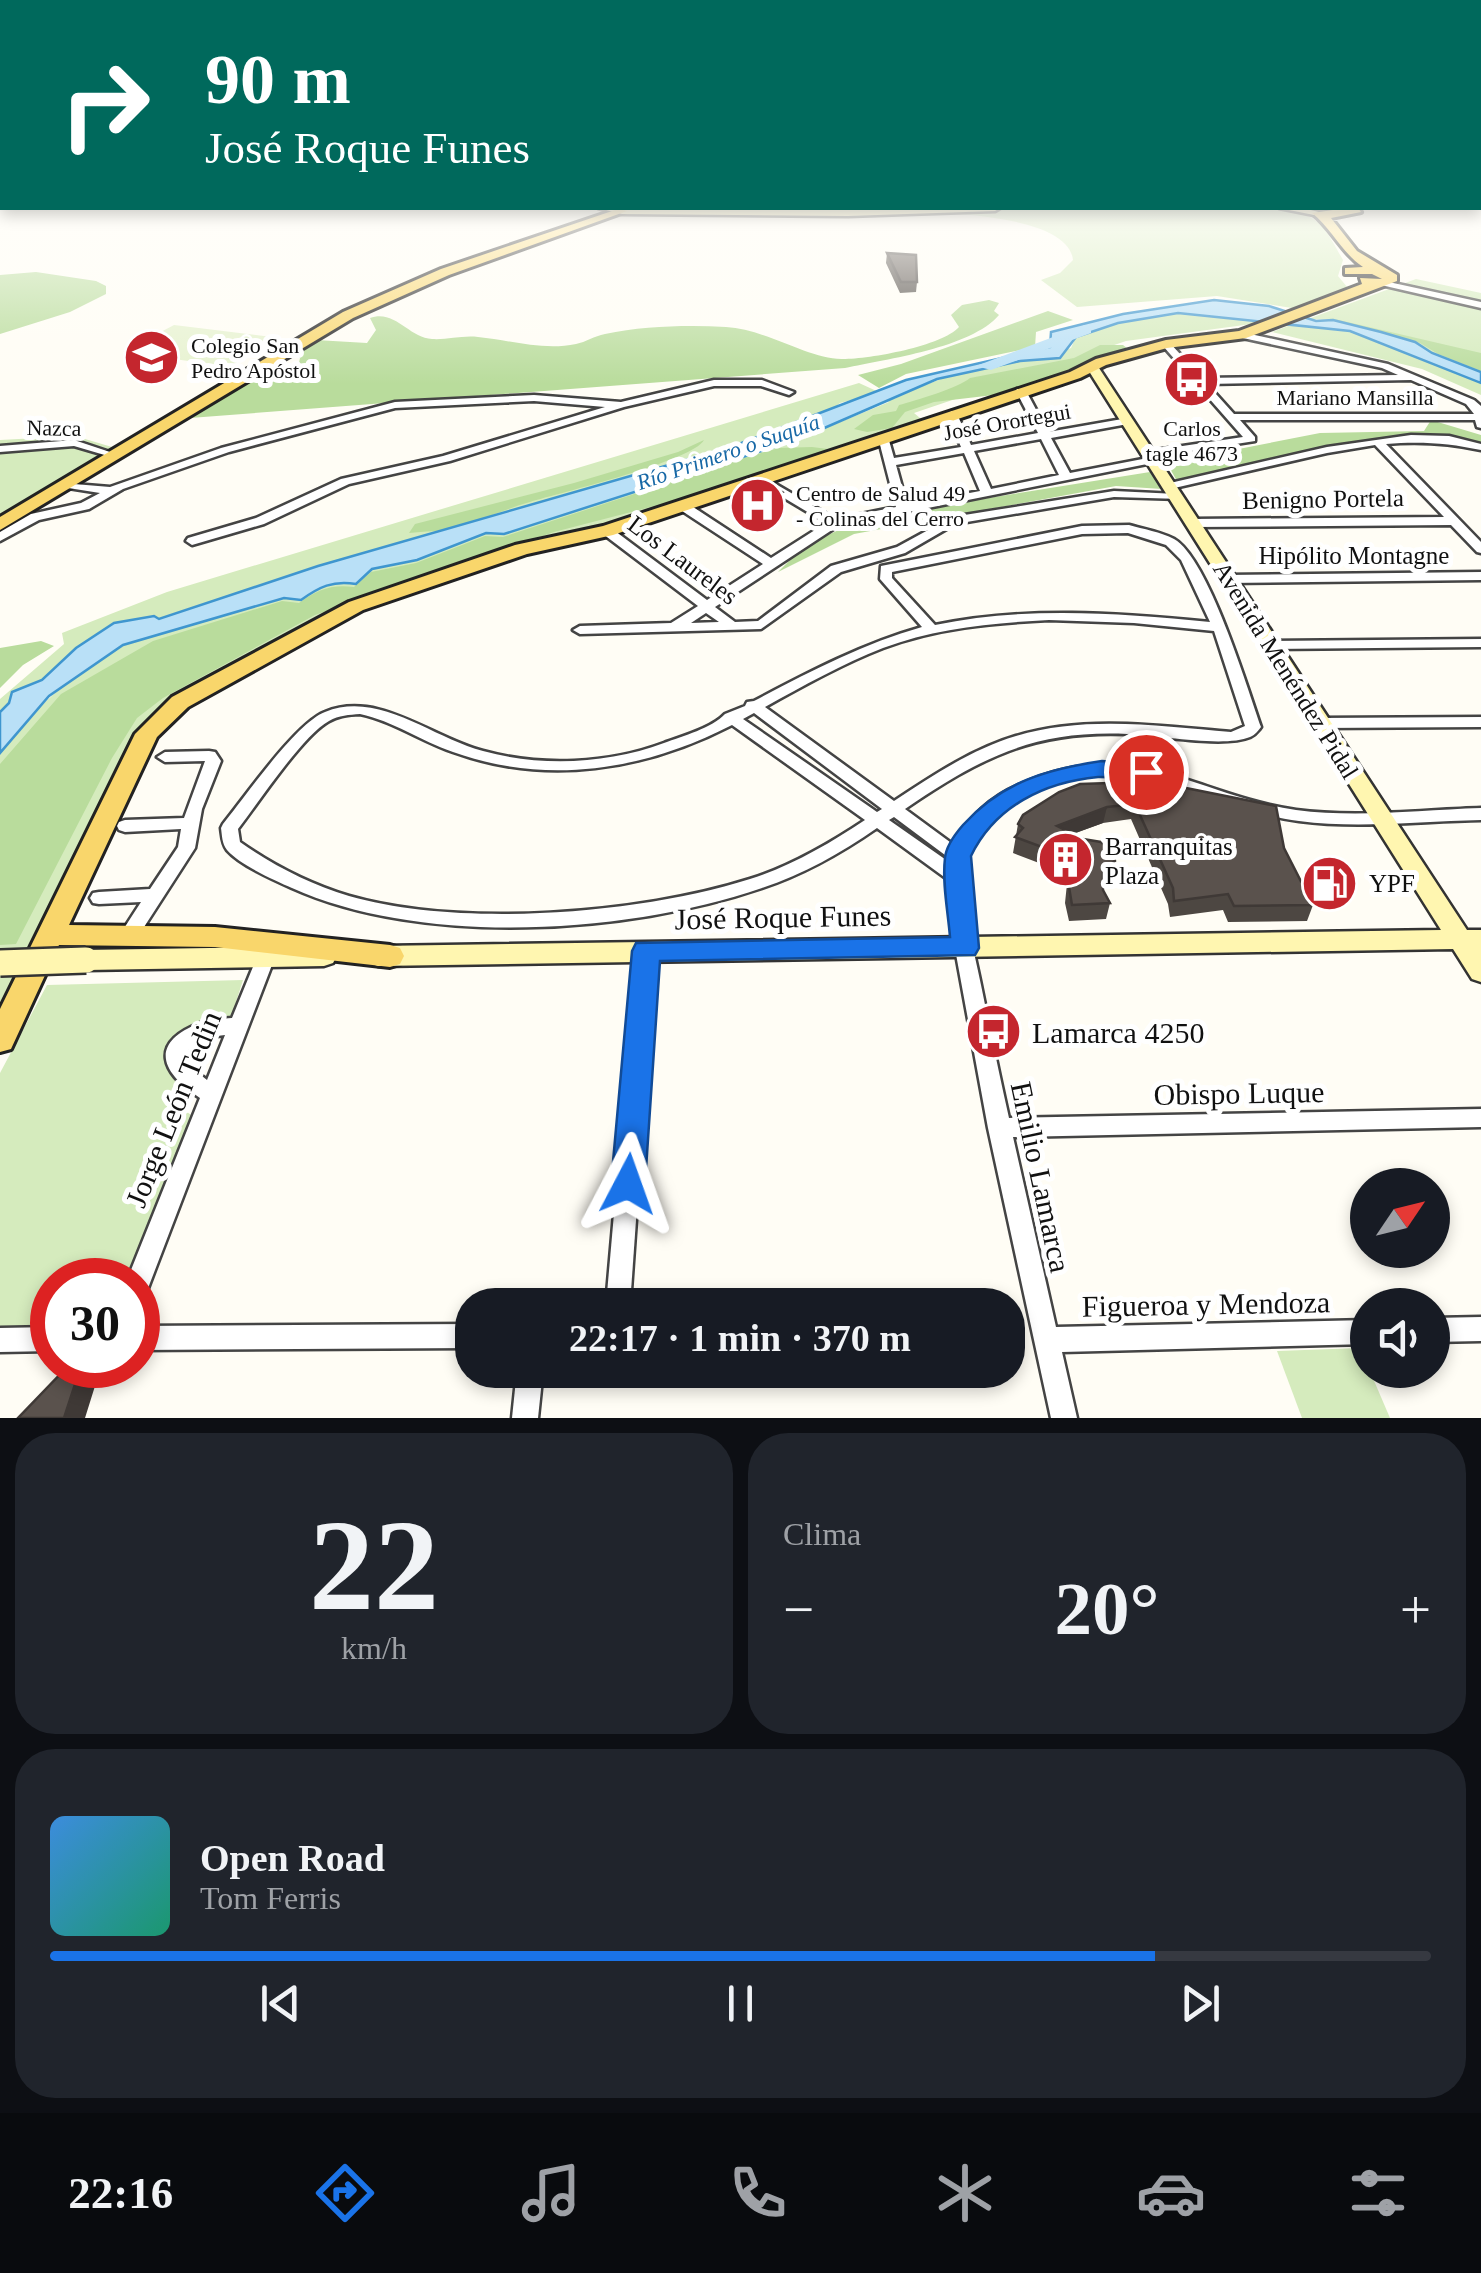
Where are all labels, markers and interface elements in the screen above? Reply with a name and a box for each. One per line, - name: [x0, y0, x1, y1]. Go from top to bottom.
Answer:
- icon: right: [40, 40, 170, 170]
- text: 90 m: [205, 41, 351, 118]
- text: José Roque Funes: [205, 123, 530, 173]
- school or university icon: Colegio San Pedro Apóstol: [122, 328, 182, 388]
- place label: Colegio San Pedro Apóstol: [191, 333, 316, 383]
- bus stop icon: Carlos tagle 4673: [1162, 350, 1222, 410]
- street label: Mariano Mansilla: [1276, 385, 1434, 410]
- street label: José Orortegui: [941, 398, 1073, 446]
- water label: Río Primero o Suquía: [632, 409, 823, 495]
- street label: Nazca: [26, 415, 82, 441]
- place label: Carlos tagle 4673: [1146, 416, 1238, 466]
- hospital icon: Centro de Salud 49 - Colinas del Cerro: [727, 476, 787, 536]
- place label: Centro de Salud 49 - Colinas del Cerro: [796, 481, 965, 531]
- street label: Benigno Portela: [1242, 484, 1404, 514]
- street label: Los Laureles: [623, 510, 743, 610]
- street label: Hipólito Montagne: [1259, 542, 1449, 569]
- street label: Avenida Menéndez Pidal: [1208, 556, 1364, 784]
- pin: [1104, 730, 1189, 815]
- icon: arrive: [1119, 745, 1174, 800]
- building icon: Barranquitas Plaza: [1036, 830, 1096, 890]
- place label: Barranquitas Plaza: [1105, 833, 1233, 889]
- fuel station icon: YPF: [1300, 853, 1360, 913]
- place label: YPF: [1369, 870, 1415, 897]
- street label: José Roque Funes: [674, 899, 892, 935]
- bus stop icon: Lamarca 4250: [963, 1002, 1023, 1062]
- street label: Jorge León Tedin: [119, 1006, 227, 1212]
- place label: Lamarca 4250: [1032, 1016, 1204, 1049]
- street label: Obispo Luque: [1153, 1075, 1325, 1111]
- street label: Emilio Lamarca: [1005, 1079, 1077, 1275]
- position arrow: [576, 1132, 680, 1236]
- north arrow: [1350, 1168, 1450, 1268]
- map controls: [1350, 1168, 1450, 1388]
- speed limit sign: 30: [30, 1258, 160, 1388]
- street label: Figueroa y Mendoza: [1082, 1285, 1330, 1323]
- button: sound: [1350, 1288, 1450, 1388]
- text: 22:17 · 1 min · 370 m: [569, 1317, 911, 1359]
- text: 22: [309, 1493, 439, 1637]
- text: Clima: [783, 1516, 861, 1552]
- text: 20°: [1055, 1567, 1160, 1650]
- text: −: [783, 1579, 814, 1640]
- text: +: [1400, 1579, 1431, 1640]
- text: km/h: [341, 1630, 407, 1666]
- text: Open Road: [200, 1837, 385, 1879]
- text: Tom Ferris: [200, 1880, 341, 1916]
- icon: previous: [253, 1976, 308, 2031]
- icon: pause: [713, 1976, 768, 2031]
- icon: next: [1173, 1976, 1228, 2031]
- icon: directions: [310, 2158, 380, 2228]
- icon: music: [516, 2158, 586, 2228]
- icon: phone: [723, 2158, 793, 2228]
- icon: climate: [930, 2158, 1000, 2228]
- icon: car: [1136, 2158, 1206, 2228]
- icon: filters: [1343, 2158, 1413, 2228]
- text: 22:16: [68, 2168, 173, 2218]

